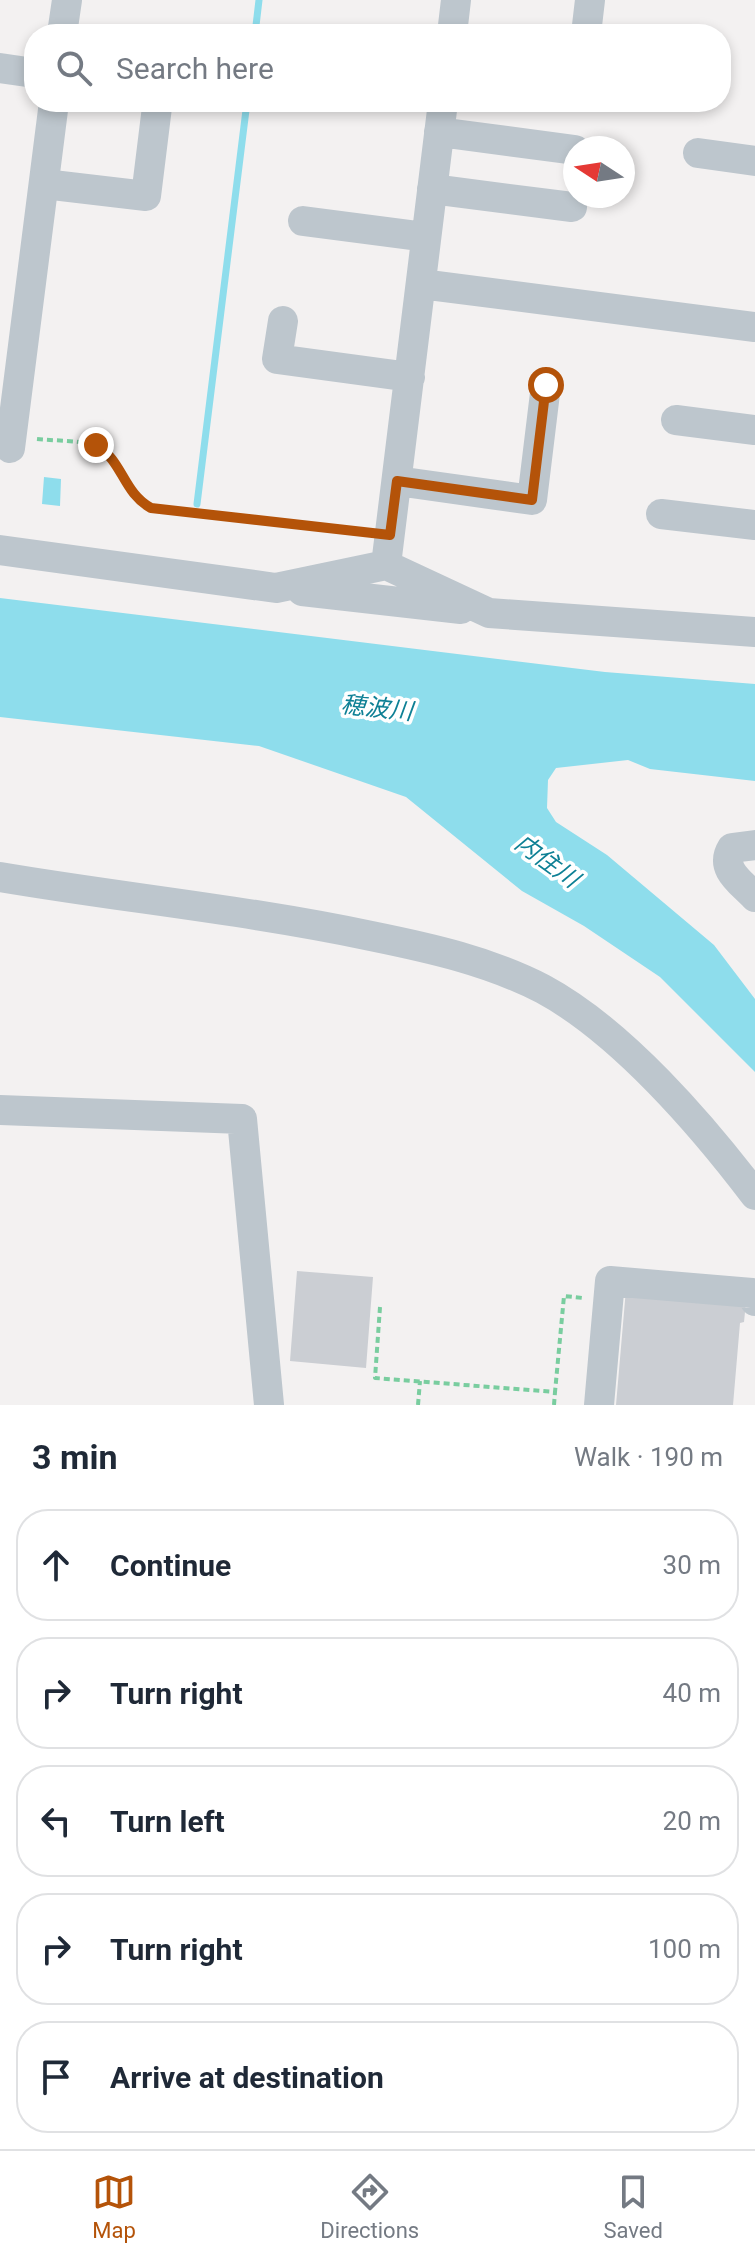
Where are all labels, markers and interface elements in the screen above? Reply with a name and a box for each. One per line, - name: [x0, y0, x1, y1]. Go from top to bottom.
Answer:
- search box: [24, 24, 731, 112]
- icon: search: [52, 46, 96, 90]
- text: Search here: [116, 51, 274, 86]
- north arrow: [563, 136, 635, 208]
- route start: [528, 367, 564, 403]
- route end: [78, 427, 114, 463]
- water label: 穂波川: [340, 690, 417, 726]
- water label: 内住川: [510, 829, 587, 895]
- text: 3 min: [32, 1437, 117, 1477]
- text: Walk · 190 m: [574, 1442, 723, 1472]
- icon: ahead: [34, 1543, 78, 1587]
- text: Continue: [110, 1548, 231, 1583]
- text: 30 m: [663, 1550, 721, 1580]
- icon: right: [34, 1671, 78, 1715]
- text: Turn right: [110, 1676, 243, 1711]
- text: 40 m: [663, 1678, 721, 1708]
- icon: left: [34, 1799, 78, 1843]
- text: Turn left: [110, 1804, 225, 1839]
- text: 20 m: [663, 1806, 721, 1836]
- icon: right: [34, 1927, 78, 1971]
- text: Turn right: [110, 1932, 243, 1967]
- text: 100 m: [648, 1934, 721, 1964]
- icon: arrive: [34, 2055, 78, 2099]
- text: Arrive at destination: [110, 2060, 384, 2095]
- tab: Map: [92, 2170, 136, 2243]
- tab: Directions: [320, 2170, 419, 2243]
- tab: Saved: [603, 2170, 663, 2243]

